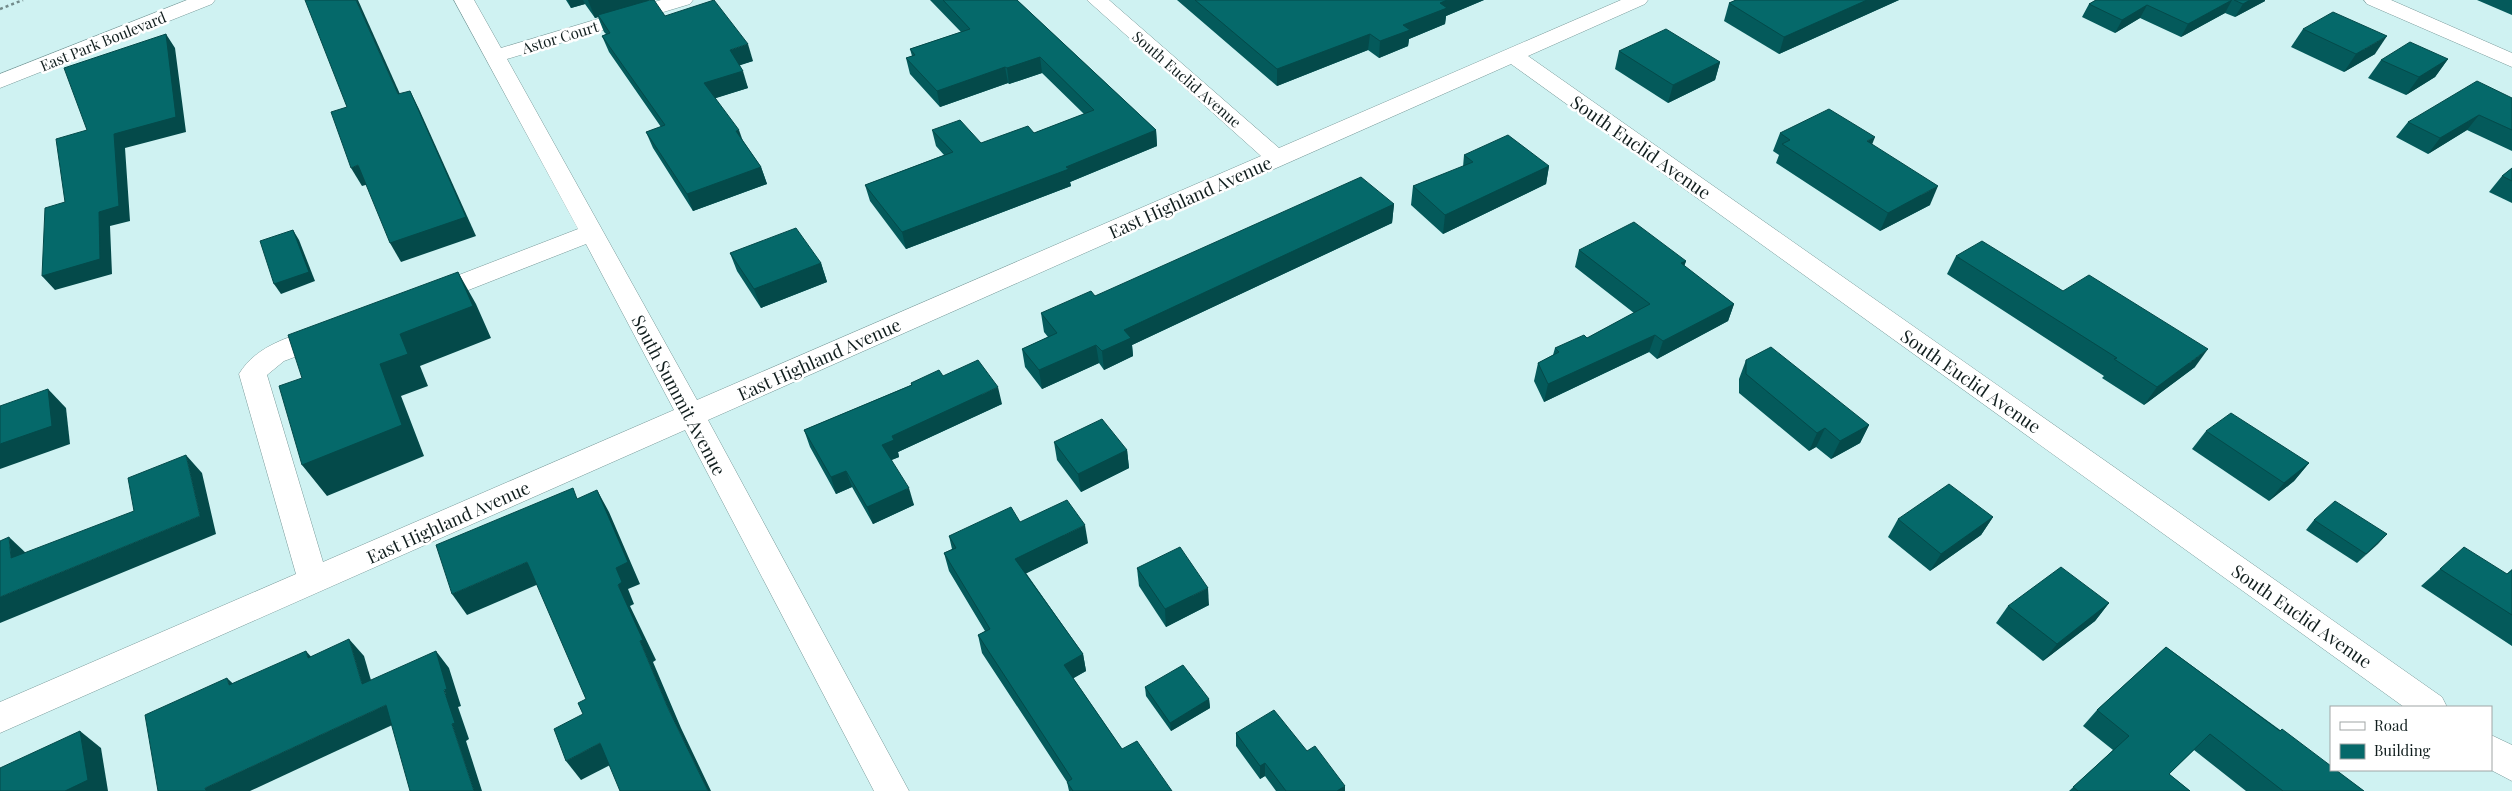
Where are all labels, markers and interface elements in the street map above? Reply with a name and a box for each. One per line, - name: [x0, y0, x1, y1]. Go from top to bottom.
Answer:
- street label: East Park Boulevard: [37, 6, 169, 75]
- street label: Astor Court: [518, 16, 601, 58]
- street label: South Euclid Avenue: [1128, 26, 1246, 132]
- street label: South Euclid Avenue: [1566, 90, 1716, 204]
- street label: East Highland Avenue: [1105, 150, 1275, 244]
- street label: South Summit Avenue: [627, 311, 731, 479]
- street label: East Highland Avenue: [734, 312, 904, 406]
- street label: South Euclid Avenue: [1896, 324, 2046, 438]
- street label: East Highland Avenue: [363, 475, 533, 569]
- street label: South Euclid Avenue: [2227, 559, 2377, 673]
- legend: [2330, 706, 2492, 771]
- text: Road: [2374, 715, 2408, 735]
- text: Building: [2374, 740, 2431, 760]

